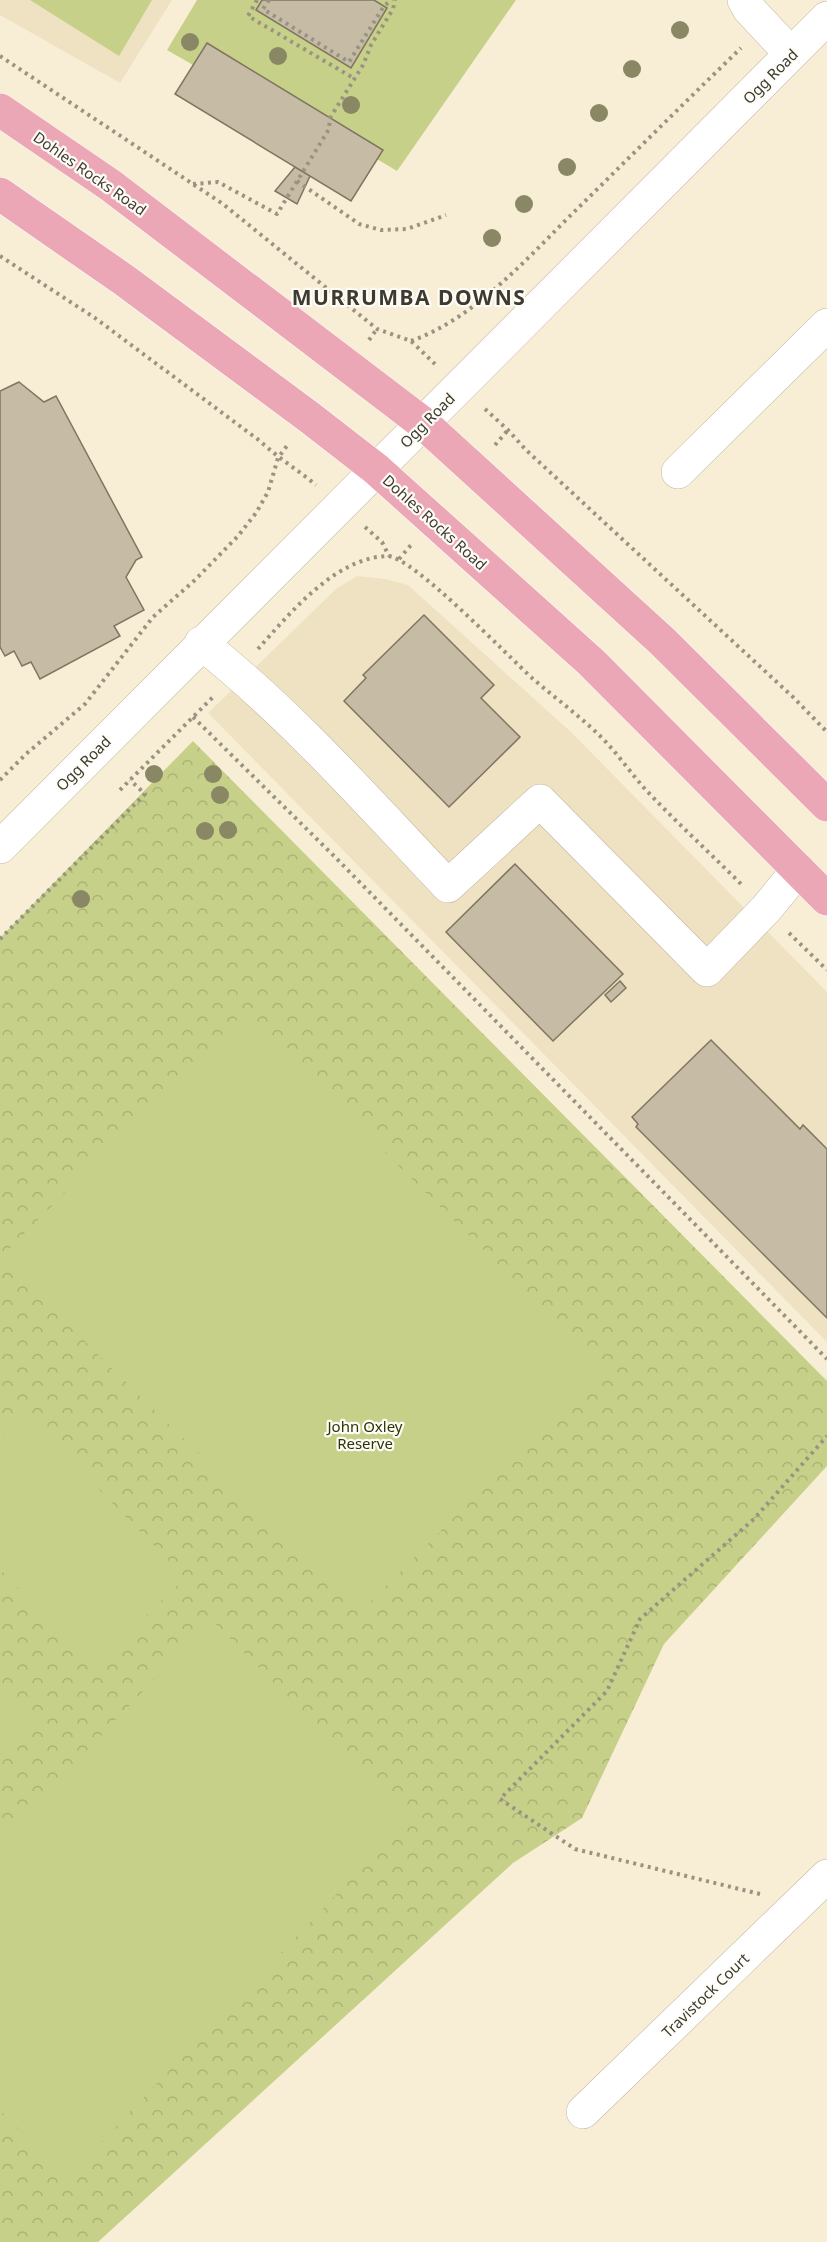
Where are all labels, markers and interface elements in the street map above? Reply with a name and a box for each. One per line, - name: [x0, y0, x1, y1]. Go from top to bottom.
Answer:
- street label: Ogg Road: [738, 44, 802, 108]
- street label: Dohles Rocks Road: [30, 127, 150, 219]
- district label: MURRUMBA DOWNS: [292, 283, 526, 311]
- street label: Ogg Road: [395, 388, 459, 452]
- street label: Dohles Rocks Road: [379, 470, 491, 574]
- street label: Ogg Road: [51, 731, 115, 795]
- park label: John Oxley Reserve: [326, 1416, 403, 1453]
- street label: Travistock Court: [657, 1948, 753, 2042]

